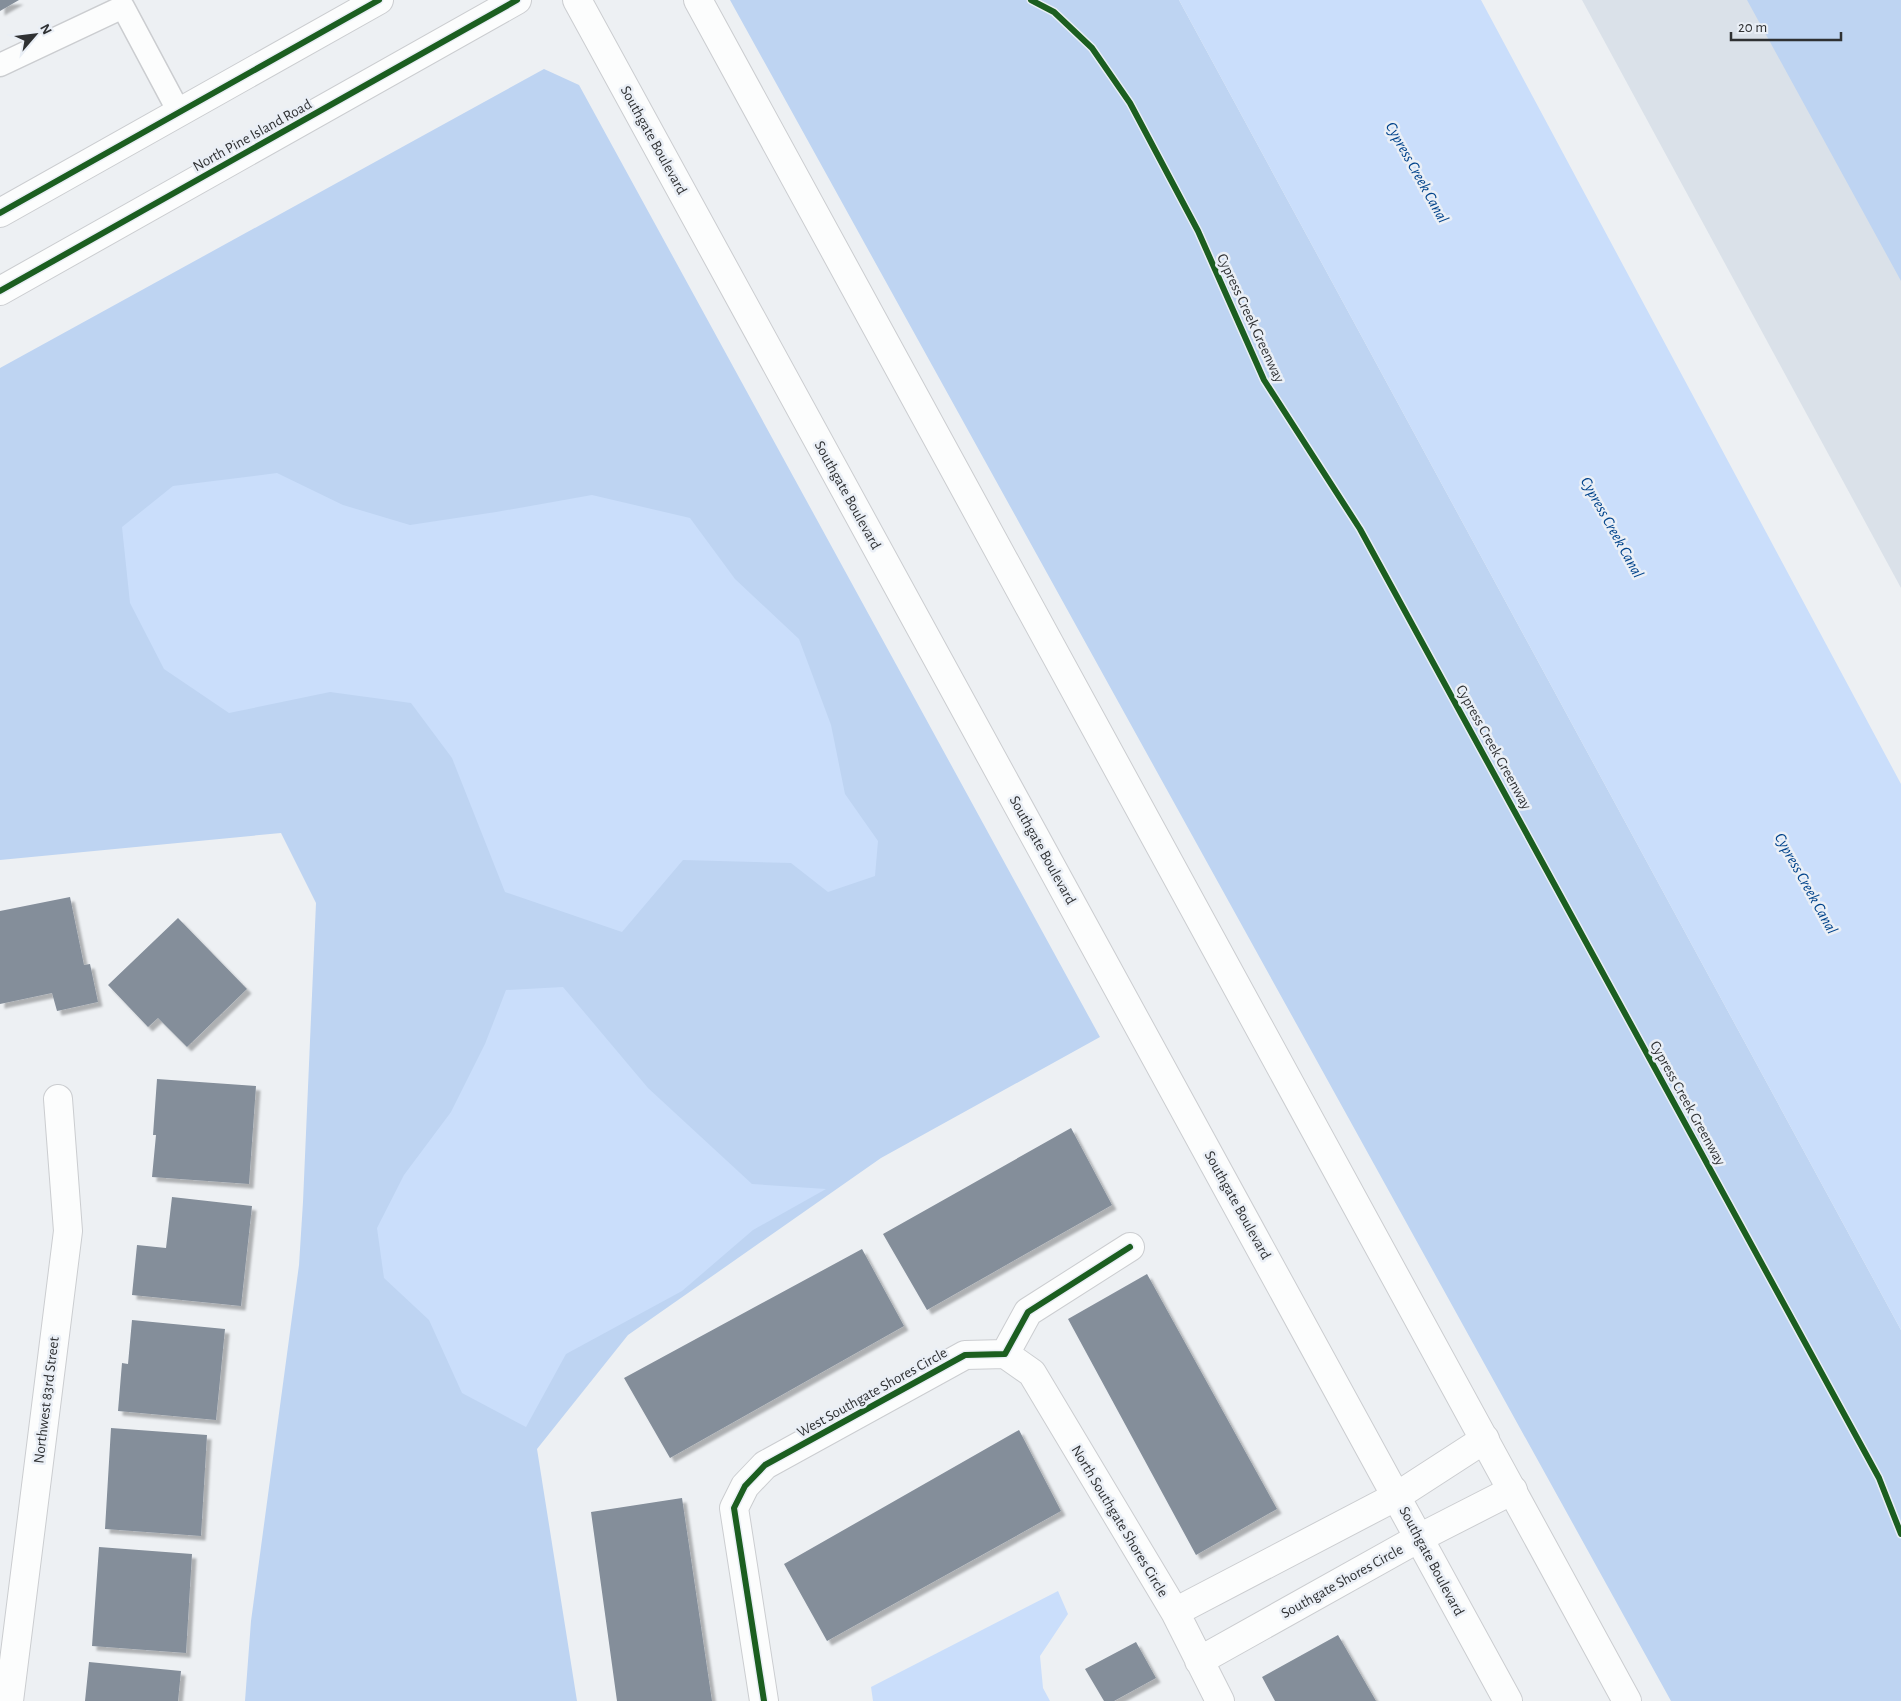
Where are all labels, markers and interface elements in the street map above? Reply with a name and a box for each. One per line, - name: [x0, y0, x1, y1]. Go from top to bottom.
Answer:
- north arrow: [10, 10, 60, 60]
- scale bar: [1731, 10, 1841, 42]
- text: 20 m: [1738, 20, 1767, 35]
- text: N: [37, 22, 54, 37]
- street label: Southgate Boulevard: [618, 84, 690, 197]
- street label: North Pine Island Road: [190, 96, 314, 174]
- water label: Cypress Creek Canal: [1382, 119, 1452, 226]
- street label: Cypress Creek Greenway: [1214, 252, 1287, 385]
- street label: Southgate Boulevard: [812, 439, 884, 552]
- water label: Cypress Creek Canal: [1577, 474, 1647, 581]
- street label: Cypress Creek Greenway: [1453, 682, 1534, 813]
- street label: Southgate Boulevard: [1007, 794, 1079, 907]
- water label: Cypress Creek Canal: [1771, 830, 1841, 937]
- street label: Cypress Creek Greenway: [1647, 1038, 1728, 1169]
- street label: Southgate Boulevard: [1202, 1149, 1274, 1262]
- street label: Northwest 83rd Street: [31, 1336, 62, 1464]
- street label: West Southgate Shores Circle: [795, 1345, 950, 1440]
- street label: North Southgate Shores Circle: [1068, 1443, 1171, 1600]
- street label: Southgate Boulevard: [1396, 1504, 1467, 1619]
- street label: Southgate Shores Circle: [1279, 1542, 1406, 1621]

